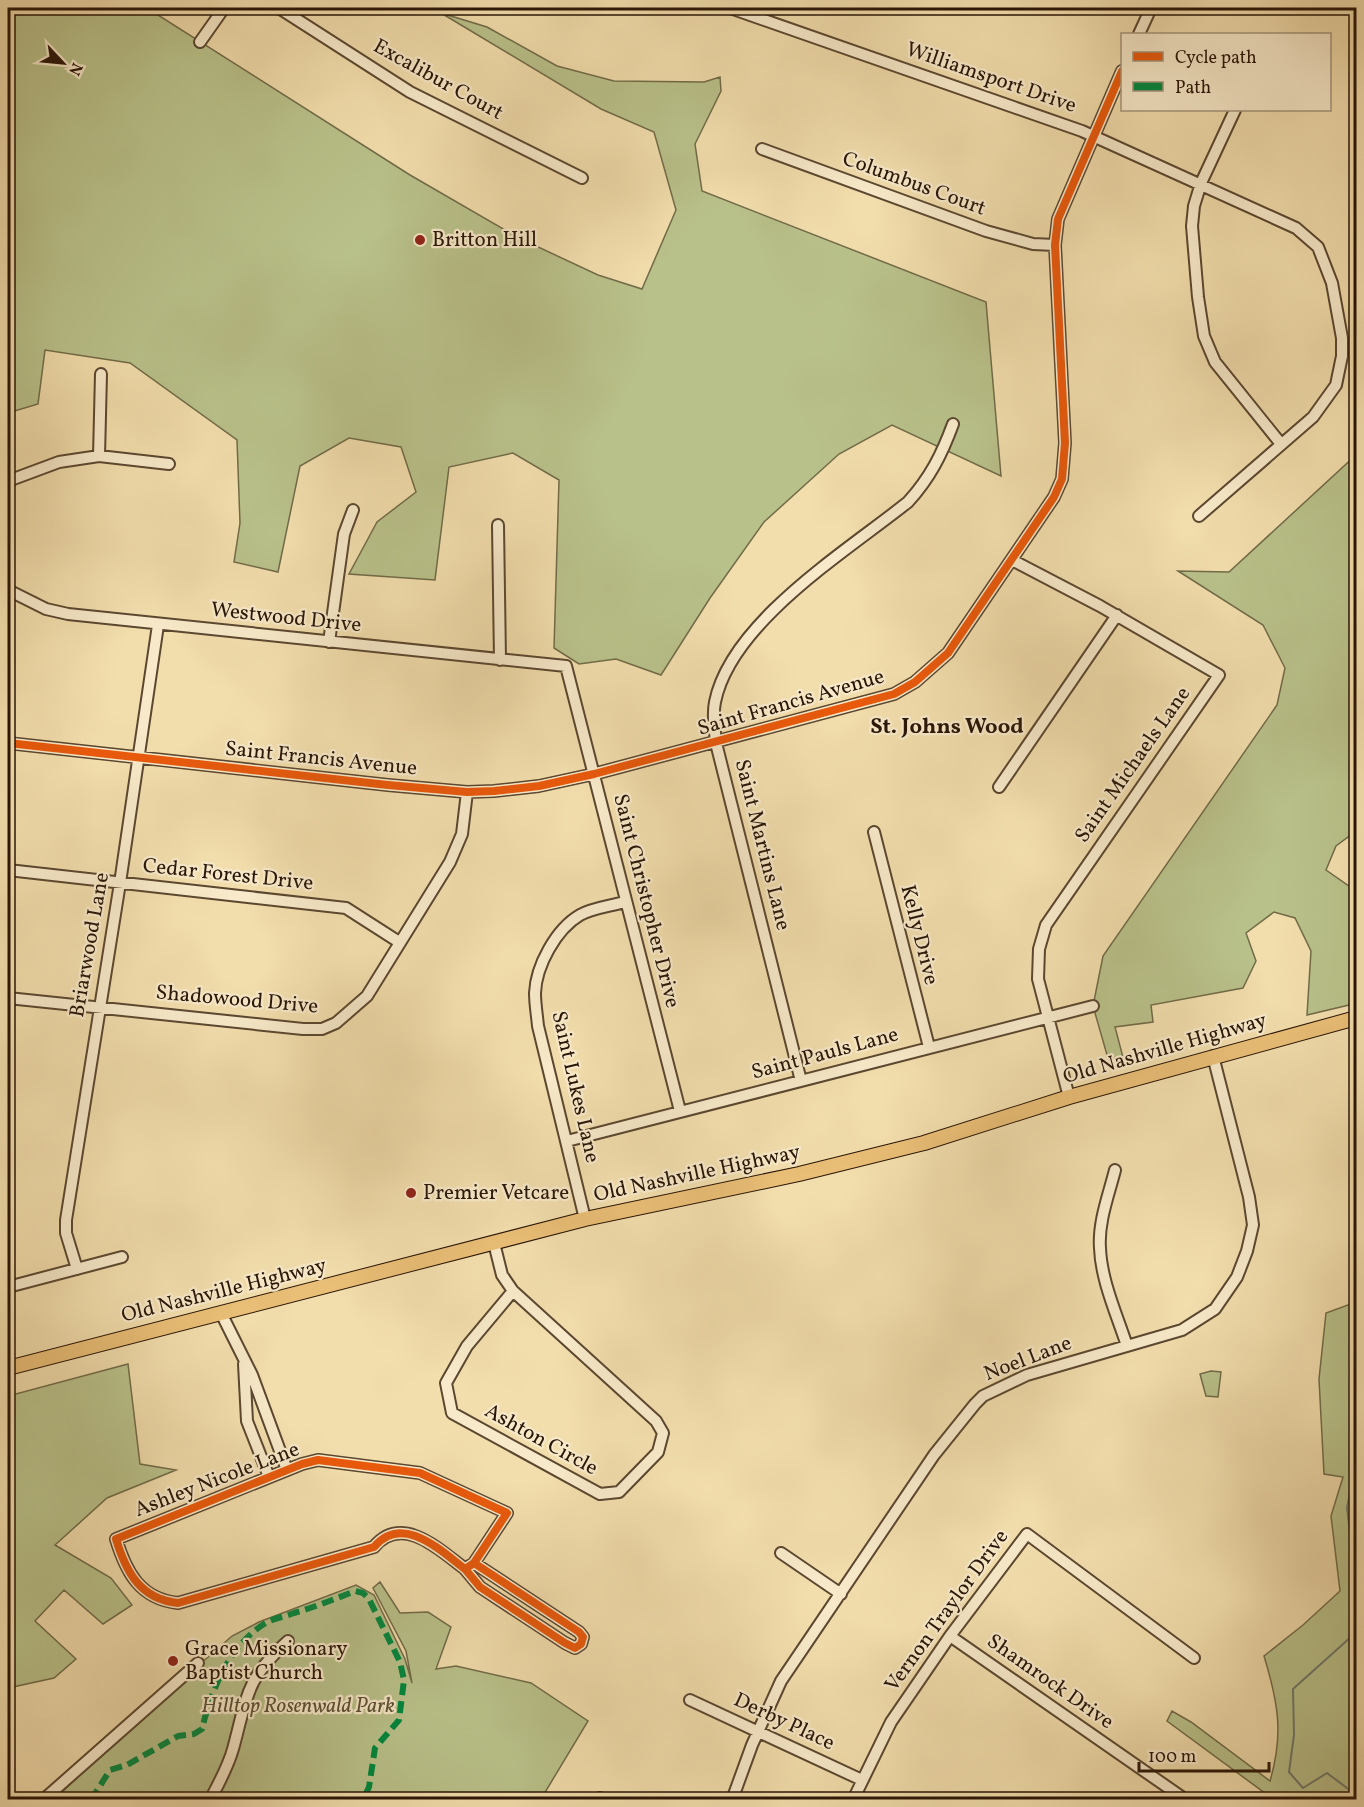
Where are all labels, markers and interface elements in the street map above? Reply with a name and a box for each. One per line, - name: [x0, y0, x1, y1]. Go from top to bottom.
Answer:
- street label: Excalibur Court: [368, 32, 508, 128]
- north arrow: [33, 33, 93, 93]
- legend: [1121, 33, 1331, 111]
- street label: Williamsport Drive: [902, 35, 1080, 121]
- text: Cycle path: [1175, 46, 1257, 71]
- text: N: [62, 59, 87, 79]
- text: Path: [1175, 76, 1211, 101]
- street label: Columbus Court: [838, 145, 990, 223]
- place label: Britton Hill: [432, 226, 537, 255]
- marker: Britton Hill: [413, 233, 427, 247]
- street label: Westwood Drive: [209, 596, 363, 640]
- street label: Saint Francis Avenue: [694, 662, 888, 744]
- street label: Saint Michaels Lane: [1068, 681, 1198, 849]
- district label: St. Johns Wood: [870, 712, 1024, 743]
- street label: Saint Francis Avenue: [224, 734, 419, 784]
- street label: Saint Martins Lane: [727, 756, 797, 934]
- street label: Saint Christopher Drive: [605, 791, 687, 1011]
- street label: Cedar Forest Drive: [141, 852, 315, 898]
- street label: Briarwood Lane: [63, 870, 117, 1020]
- street label: Kelly Drive: [893, 882, 945, 988]
- street label: Shadowood Drive: [154, 978, 320, 1022]
- street label: Old Nashville Highway: [1060, 1006, 1271, 1092]
- street label: Saint Lukes Lane: [543, 1008, 607, 1166]
- street label: Saint Pauls Lane: [748, 1020, 902, 1088]
- street label: Old Nashville Highway: [591, 1138, 804, 1210]
- place label: Premier Vetcare: [423, 1179, 569, 1208]
- marker: Premier Vetcare: [404, 1186, 418, 1200]
- street label: Old Nashville Highway: [118, 1251, 330, 1331]
- street label: Noel Lane: [980, 1329, 1076, 1389]
- street label: Ashton Circle: [479, 1397, 603, 1483]
- street label: Ashley Nicole Lane: [130, 1435, 304, 1525]
- street label: Vernon Traylor Drive: [878, 1524, 1016, 1698]
- street label: Shamrock Drive: [981, 1627, 1119, 1737]
- place label: Grace Missionary Baptist Church: [185, 1635, 348, 1688]
- marker: Grace Missionary Baptist Church: [166, 1654, 180, 1668]
- street label: Derby Place: [729, 1686, 839, 1758]
- park label: Hilltop Rosenwald Park: [201, 1692, 395, 1721]
- scale bar: [1139, 1735, 1270, 1773]
- text: 100 m: [1148, 1745, 1197, 1770]

